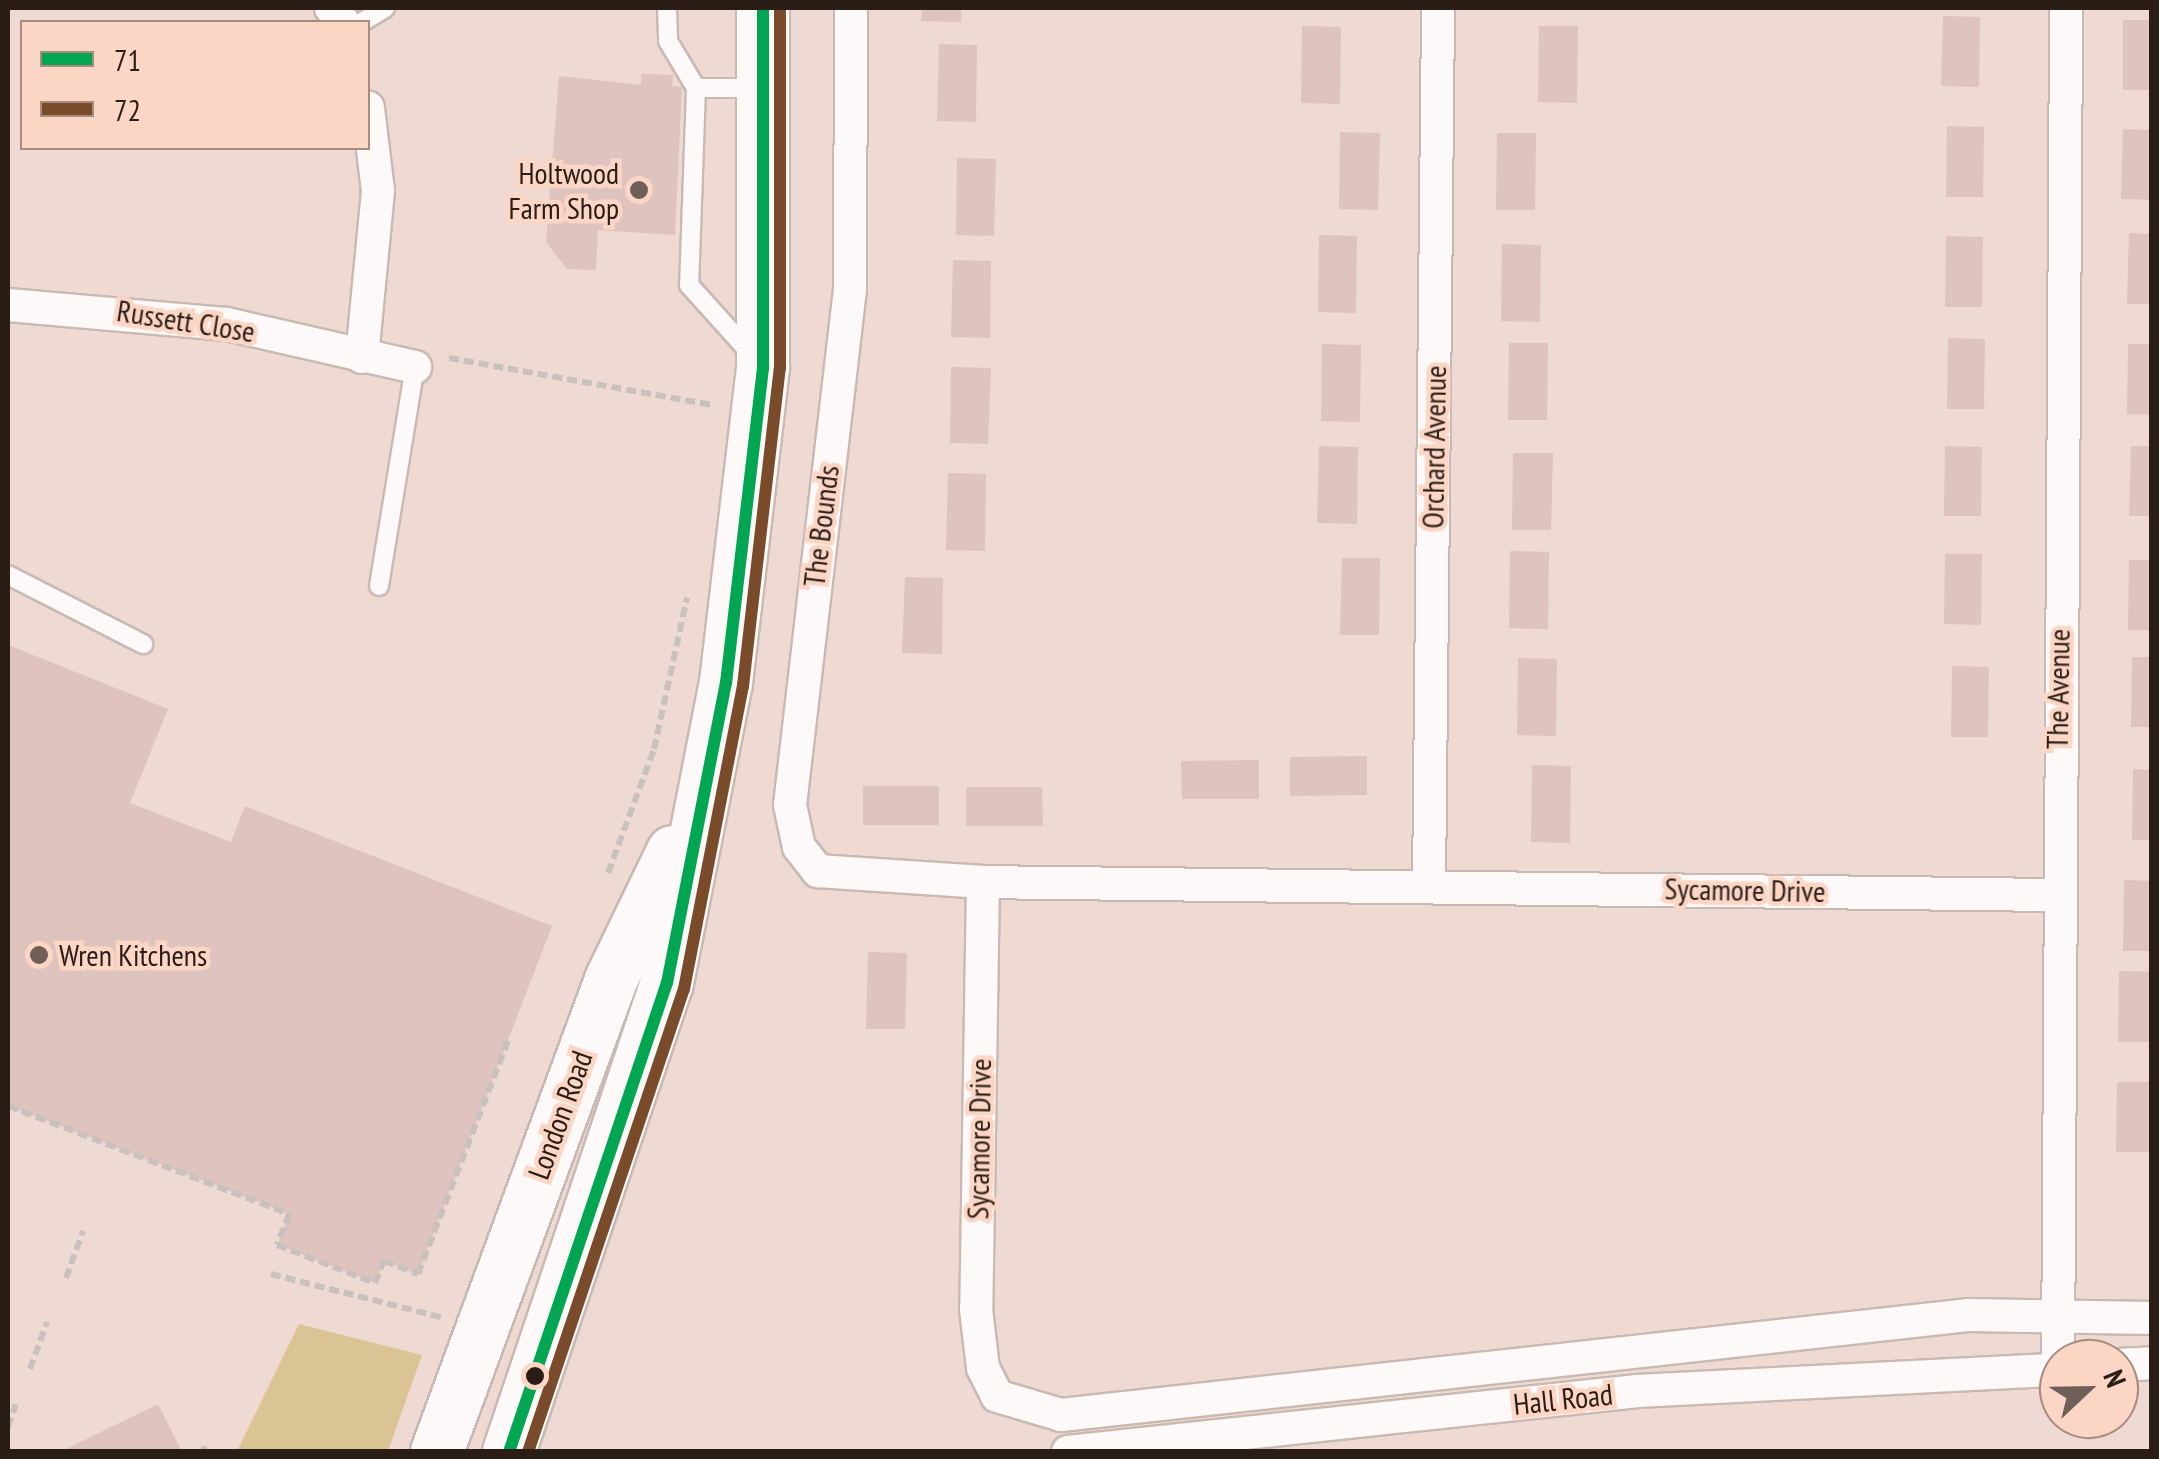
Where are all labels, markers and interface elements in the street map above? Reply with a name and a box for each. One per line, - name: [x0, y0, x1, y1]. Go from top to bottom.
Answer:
- legend: [20, 20, 370, 150]
- text: 71: [114, 40, 141, 79]
- text: 72: [114, 90, 141, 129]
- place label: Holtwood Farm Shop: [508, 155, 619, 226]
- marker: Holtwood Farm Shop: [628, 179, 650, 201]
- street label: Russett Close: [114, 292, 258, 350]
- street label: Orchard Avenue: [1415, 365, 1453, 529]
- street label: The Bounds: [796, 463, 846, 589]
- street label: The Avenue: [2039, 628, 2077, 750]
- street label: Sycamore Drive: [1664, 871, 1826, 909]
- place label: Wren Kitchens: [59, 937, 207, 973]
- marker: Wren Kitchens: [28, 944, 50, 966]
- street label: London Road: [520, 1046, 600, 1184]
- street label: Sycamore Drive: [960, 1058, 998, 1220]
- north arrow: [2039, 1339, 2139, 1439]
- text: N: [2095, 1364, 2135, 1392]
- unlabelled marker: [525, 1366, 545, 1386]
- street label: Hall Road: [1512, 1376, 1614, 1422]

